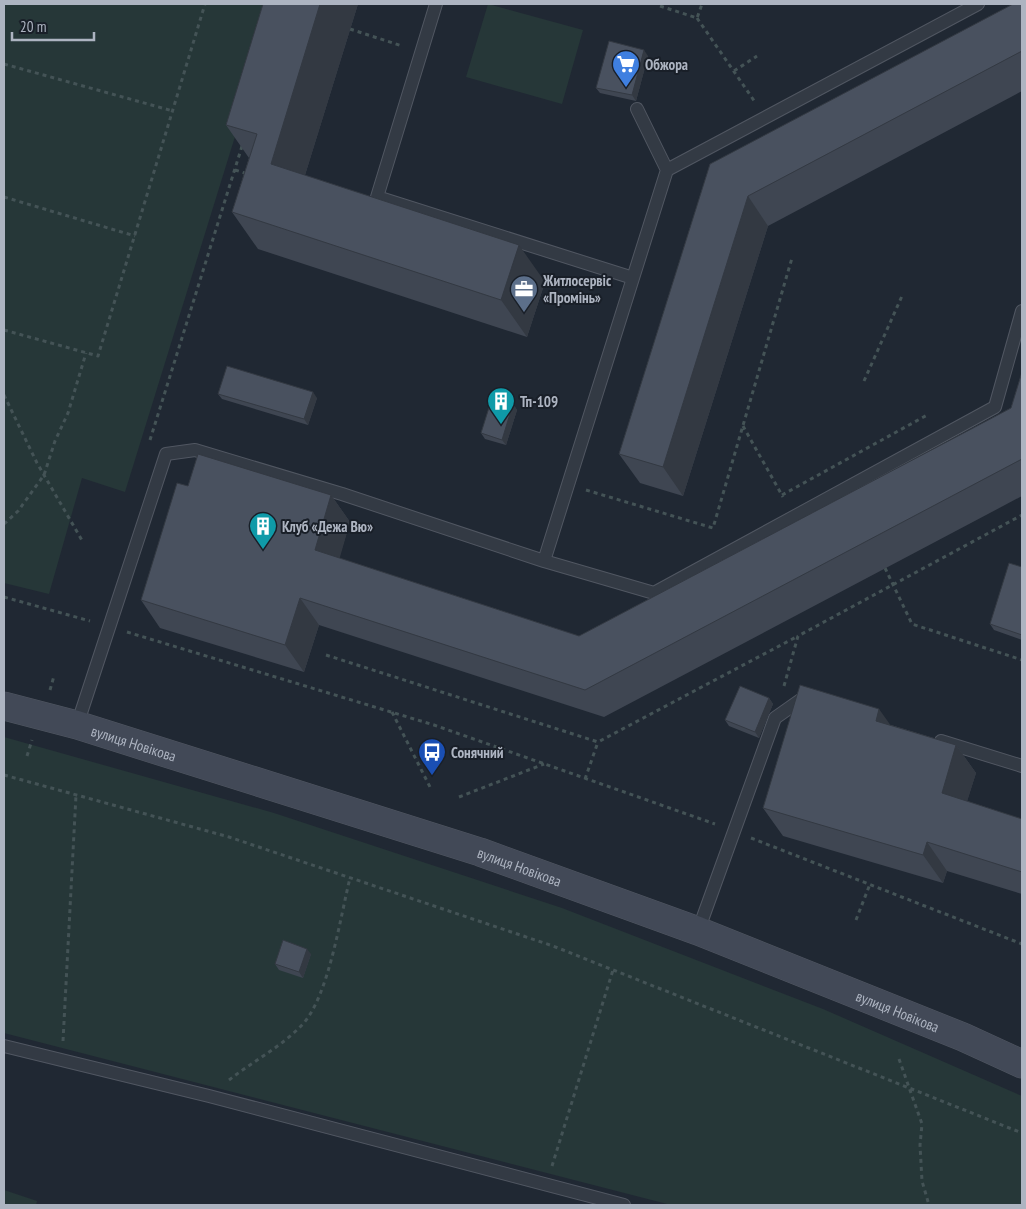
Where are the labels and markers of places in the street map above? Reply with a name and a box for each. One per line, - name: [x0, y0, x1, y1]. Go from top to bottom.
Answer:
- supermarket icon: Обжора: [611, 49, 641, 88]
- place label: Обжора: [645, 55, 688, 74]
- place label: Житлосервіс «Промінь»: [542, 271, 612, 307]
- office icon: Житлосервіс «Промінь»: [509, 274, 539, 313]
- building icon: Тп-109: [486, 386, 516, 425]
- place label: Тп-109: [520, 392, 558, 411]
- building icon: Клуб «Дежа Вю»: [248, 511, 278, 550]
- place label: Клуб «Дежа Вю»: [282, 517, 373, 536]
- bus stop icon: Сонячний: [417, 737, 447, 776]
- place label: Сонячний: [451, 743, 504, 762]

